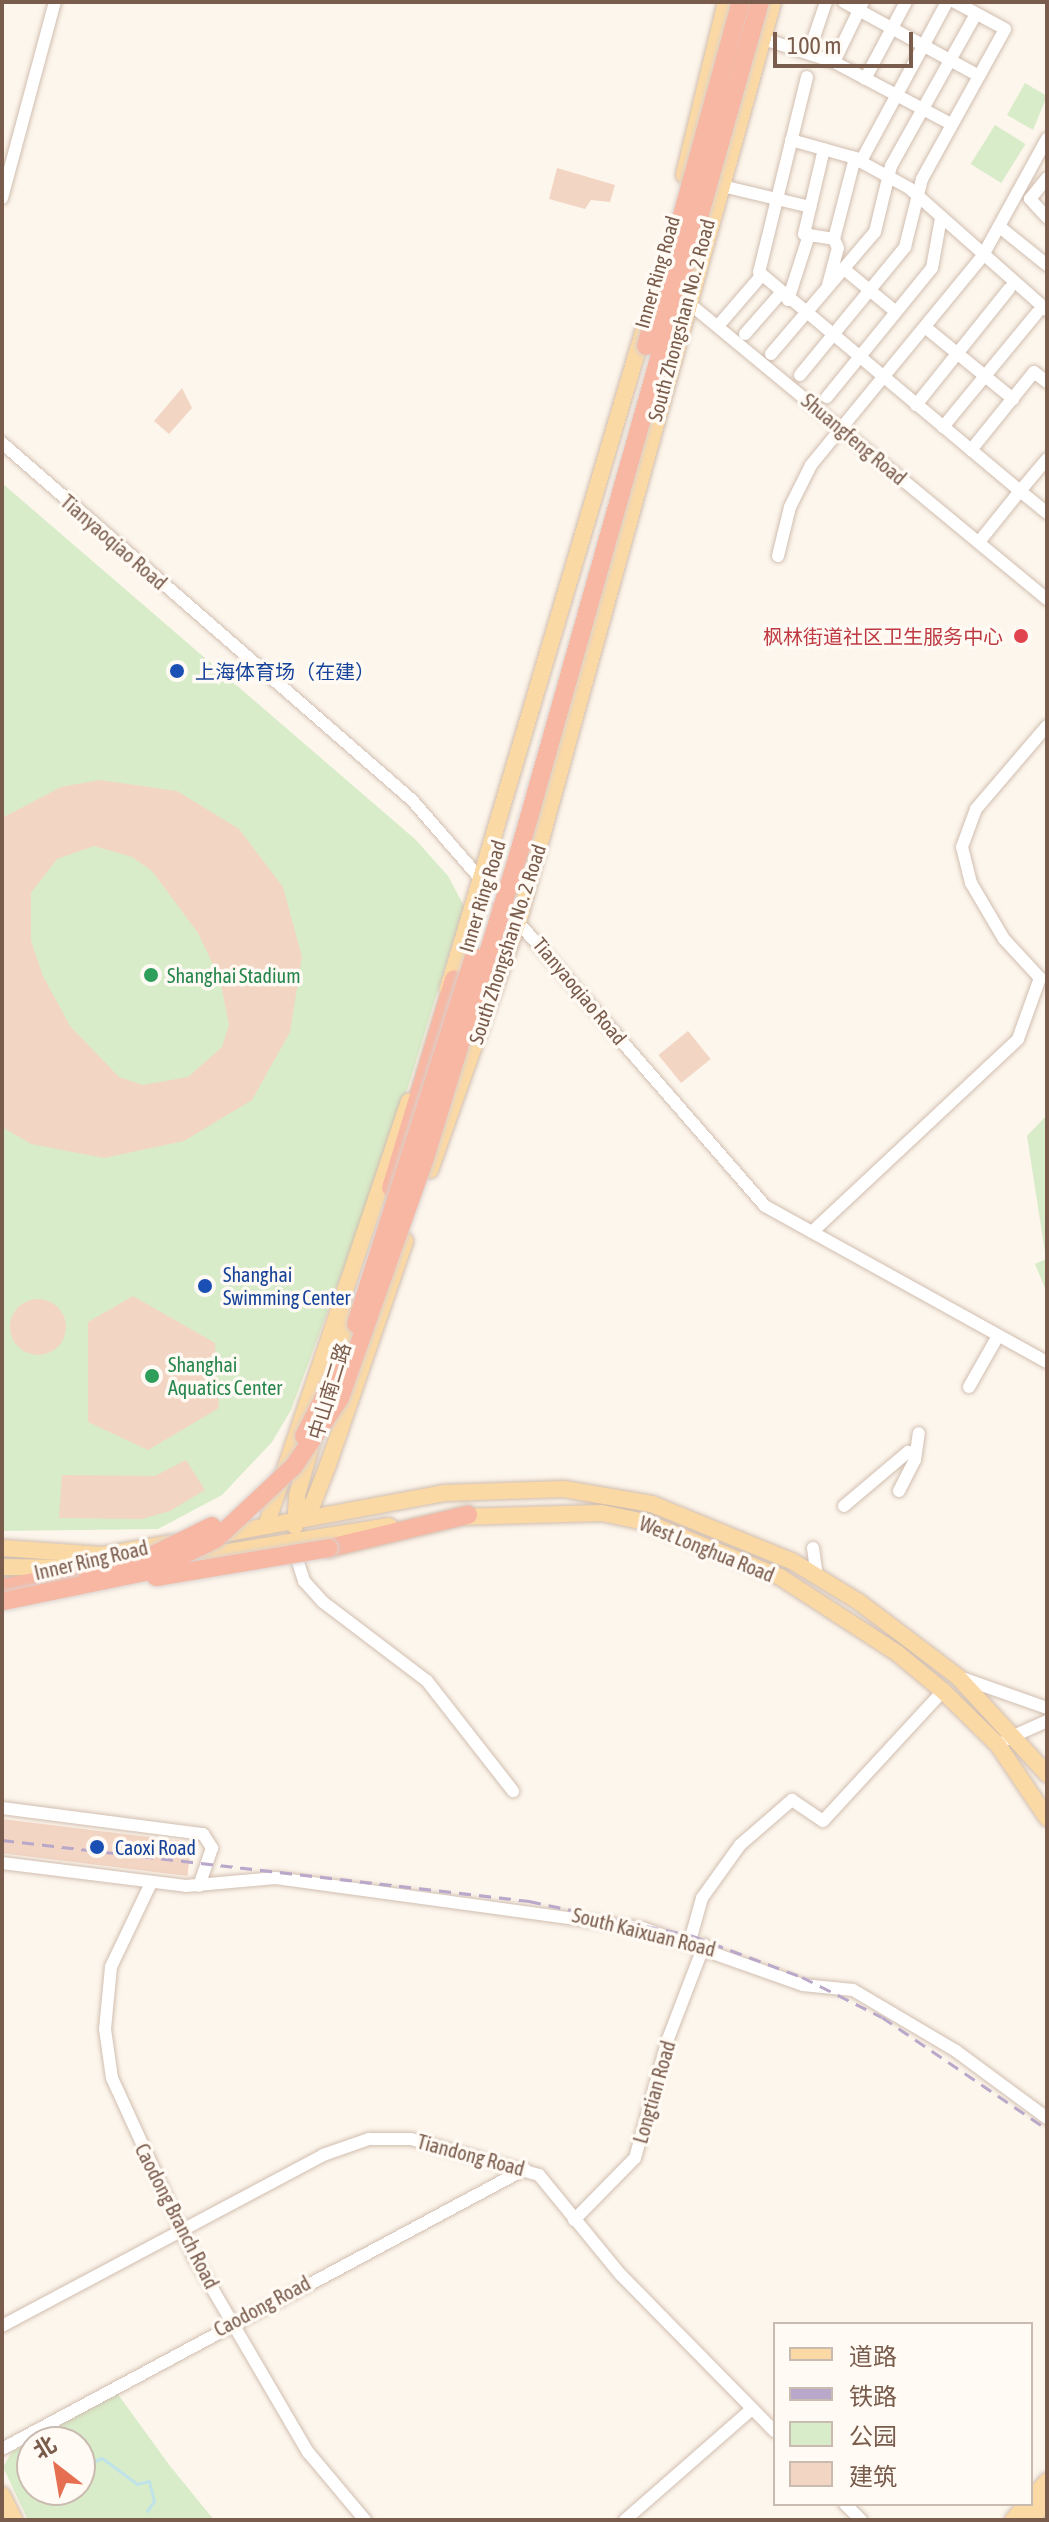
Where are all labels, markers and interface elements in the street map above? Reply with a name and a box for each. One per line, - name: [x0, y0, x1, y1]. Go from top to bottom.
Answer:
- scale bar: [777, 16, 917, 66]
- text: 100 m: [787, 32, 841, 59]
- street label: Inner Ring Road: [629, 213, 685, 331]
- street label: South Zhongshan No. 2 Road: [642, 216, 720, 424]
- street label: Shuangfeng Road: [797, 388, 911, 490]
- street label: Tianyaoqiao Road: [56, 490, 172, 594]
- place label: 枫林街道社区卫生服务中心: [763, 624, 1003, 648]
- marker: 枫林街道社区卫生服务中心: [1010, 625, 1032, 647]
- place label: 上海体育场（在建）: [195, 659, 375, 683]
- marker: 上海体育场（在建）: [166, 660, 188, 682]
- street label: Inner Ring Road: [454, 837, 510, 955]
- street label: South Zhongshan No. 2 Road: [463, 841, 551, 1047]
- street label: Tianyaoqiao Road: [528, 933, 632, 1049]
- place label: Shanghai Stadium: [167, 963, 301, 987]
- marker: Shanghai Stadium: [142, 966, 160, 984]
- place label: Shanghai Swimming Center: [223, 1262, 350, 1309]
- marker: Shanghai Swimming Center: [194, 1275, 216, 1297]
- street label: 中山南二路: [303, 1340, 355, 1442]
- place label: Shanghai Aquatics Center: [168, 1352, 282, 1399]
- marker: Shanghai Aquatics Center: [143, 1367, 161, 1385]
- street label: West Longhua Road: [636, 1511, 778, 1587]
- street label: Inner Ring Road: [32, 1535, 150, 1585]
- place label: Caoxi Road: [115, 1835, 196, 1859]
- marker: Caoxi Road: [86, 1836, 108, 1858]
- street label: South Kaixuan Road: [570, 1903, 718, 1961]
- street label: Longtian Road: [628, 2038, 680, 2146]
- street label: Tiandong Road: [415, 2129, 527, 2181]
- street label: Caodong Branch Road: [130, 2139, 224, 2293]
- street label: Caodong Road: [210, 2271, 314, 2341]
- legend: [773, 2322, 1033, 2506]
- text: 道路: [849, 2343, 897, 2370]
- text: 铁路: [849, 2383, 897, 2410]
- text: 公园: [849, 2423, 897, 2450]
- north arrow: [16, 2426, 96, 2506]
- text: 北: [29, 2430, 61, 2464]
- text: 建筑: [849, 2463, 897, 2490]

